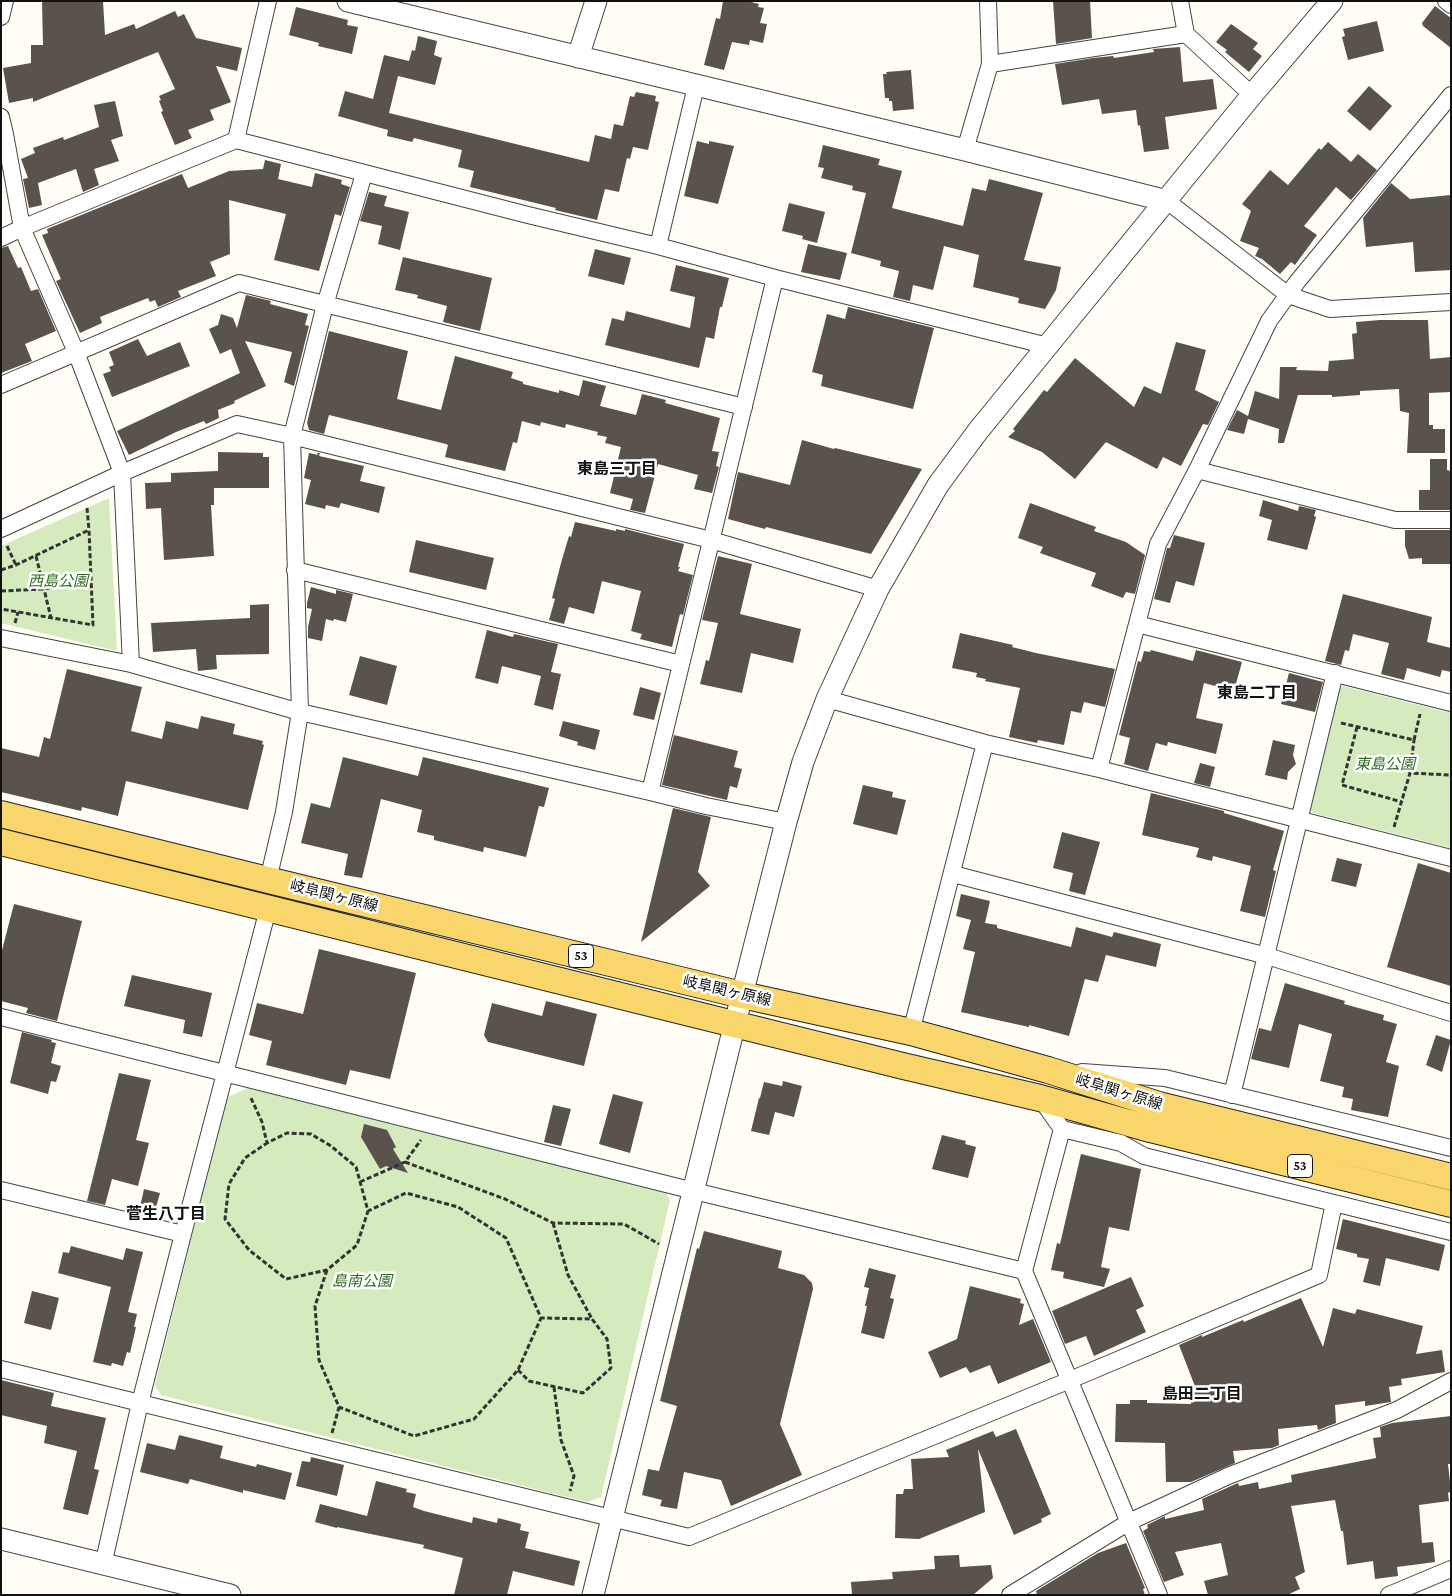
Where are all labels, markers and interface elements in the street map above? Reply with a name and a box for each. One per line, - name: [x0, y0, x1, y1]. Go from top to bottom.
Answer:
- district label: 東島三丁目: [577, 459, 657, 479]
- park label: 西島公園: [28, 572, 88, 590]
- district label: 東島二丁目: [1217, 683, 1297, 703]
- park label: 東島公園: [1355, 755, 1415, 773]
- street label: 岐阜関ヶ原線: [288, 876, 380, 916]
- road number: 53: [568, 944, 594, 968]
- street label: 岐阜関ヶ原線: [681, 972, 773, 1010]
- street label: 岐阜関ヶ原線: [1073, 1070, 1165, 1114]
- road number: 53: [1288, 1154, 1312, 1178]
- district label: 菅生八丁目: [126, 1204, 206, 1224]
- park label: 島南公園: [332, 1272, 392, 1290]
- district label: 島田二丁目: [1162, 1384, 1242, 1404]

